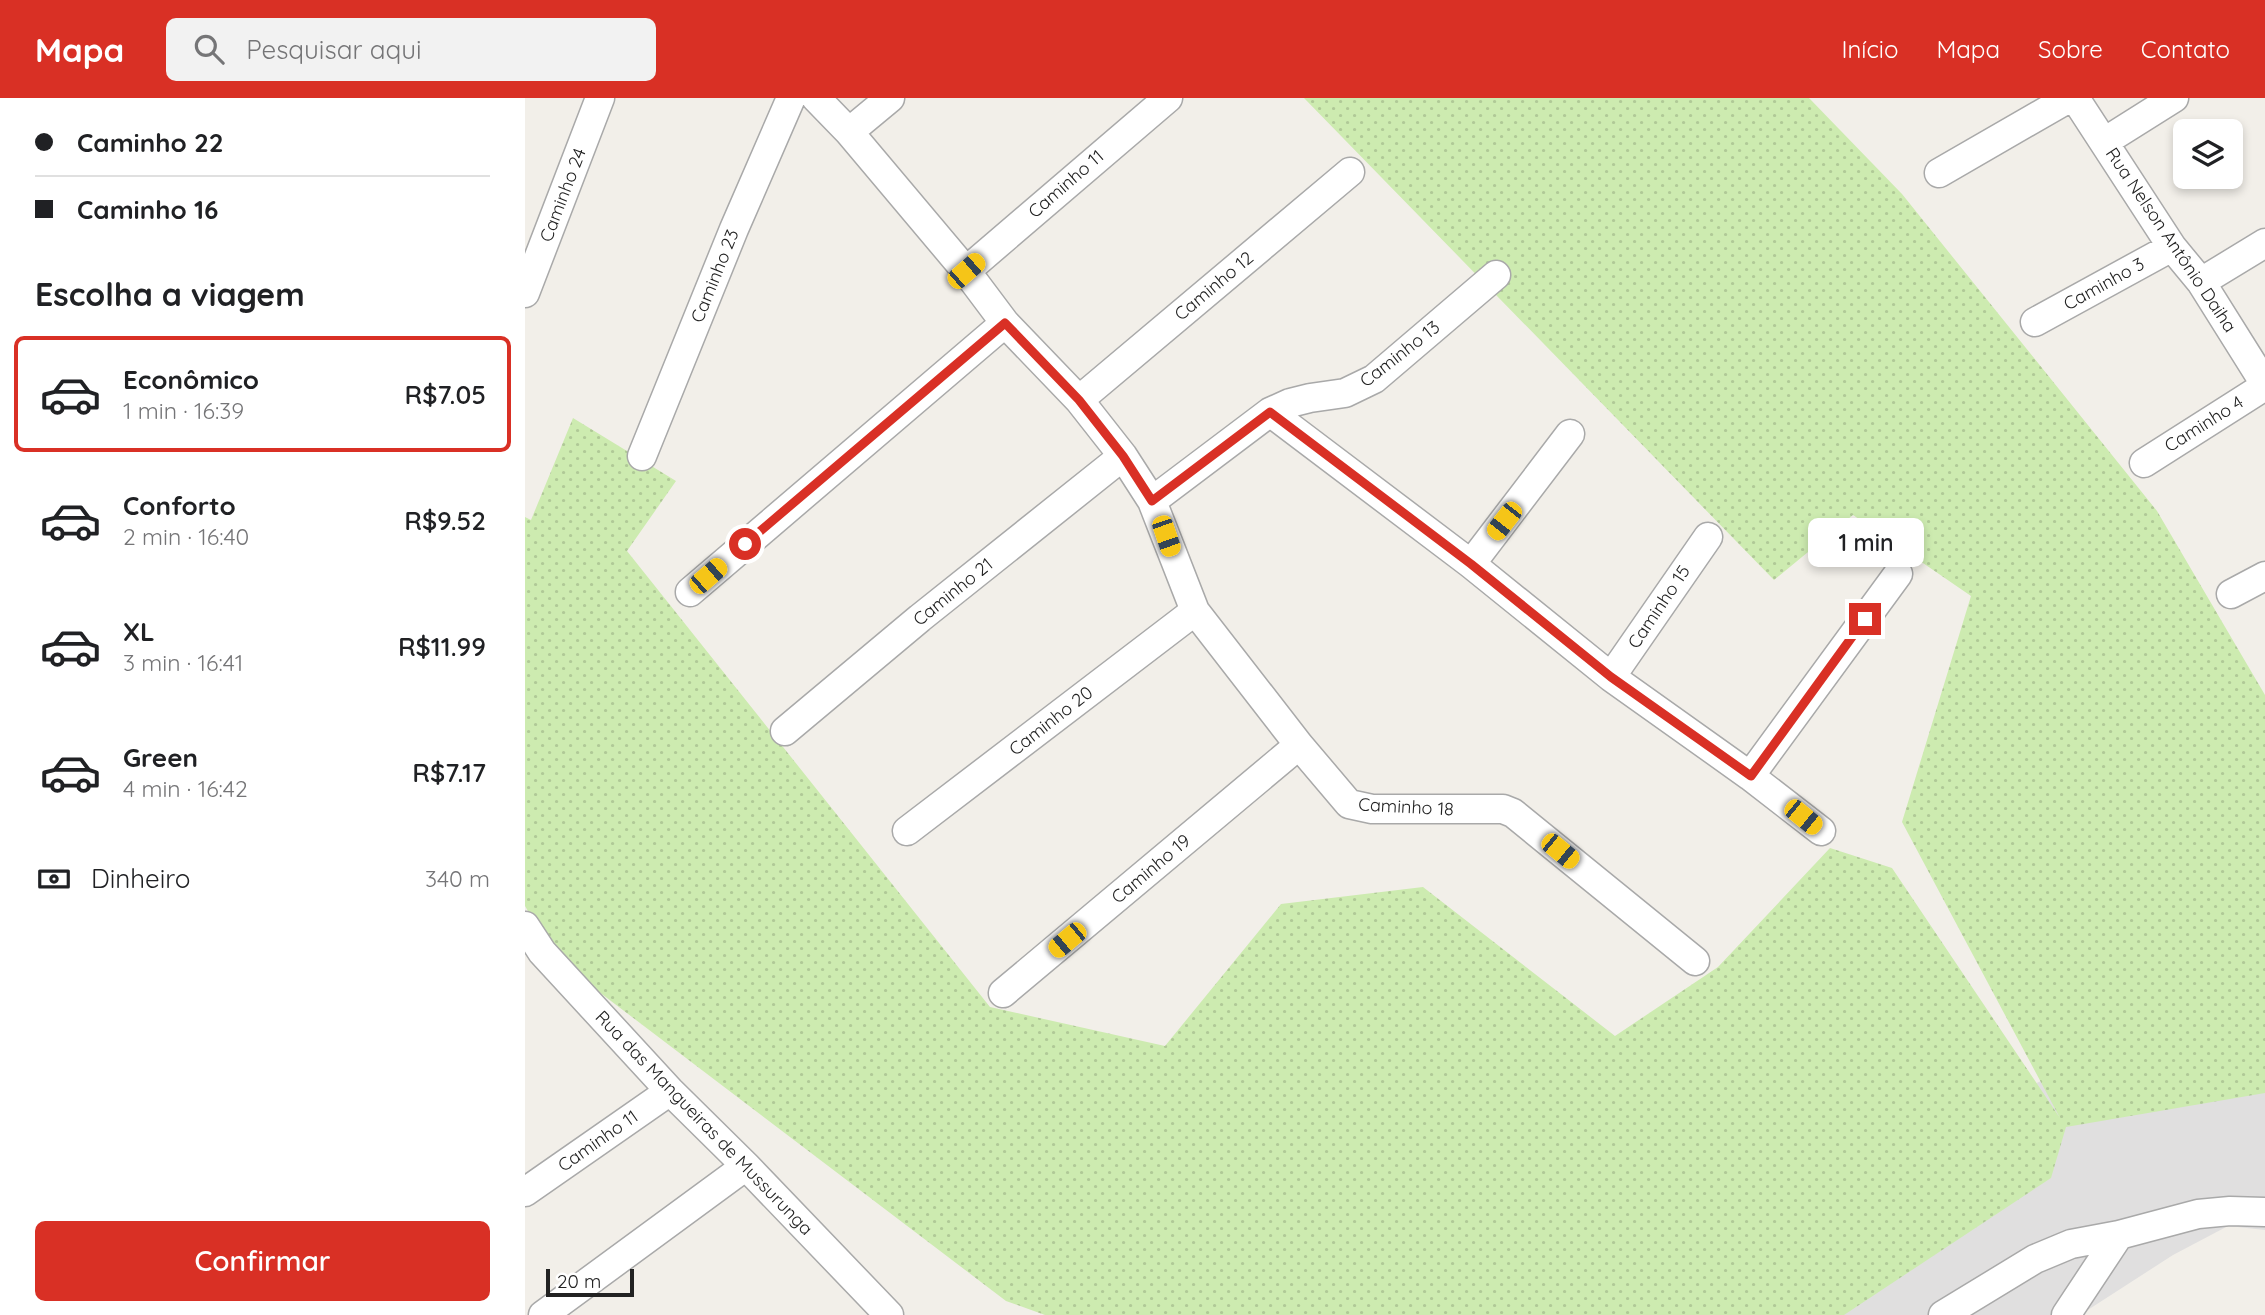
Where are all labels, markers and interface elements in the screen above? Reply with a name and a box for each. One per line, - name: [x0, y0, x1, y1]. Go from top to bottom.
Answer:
- search box: [166, 18, 656, 81]
- text: Mapa: [35, 29, 124, 70]
- icon: search: [190, 30, 228, 68]
- text: Pesquisar aqui: [246, 33, 422, 66]
- text: Início: [1841, 34, 1898, 64]
- text: Mapa: [1936, 34, 2000, 64]
- text: Sobre: [2038, 34, 2103, 64]
- text: Contato: [2141, 34, 2230, 64]
- map controls: [2173, 119, 2243, 189]
- button: layers: [2173, 119, 2243, 189]
- text: Caminho 22: [77, 126, 224, 159]
- street label: Rua Nelson Antônio Daiha: [2101, 143, 2242, 336]
- street label: Caminho 24: [534, 145, 591, 245]
- street label: Caminho 11: [1023, 145, 1108, 223]
- text: Caminho 16: [77, 193, 218, 226]
- street label: Caminho 23: [685, 226, 744, 326]
- street label: Caminho 12: [1170, 246, 1258, 325]
- car: [944, 249, 989, 293]
- street label: Caminho 3: [2059, 252, 2148, 315]
- text: Escolha a viagem: [35, 274, 305, 314]
- street label: Caminho 13: [1355, 315, 1444, 392]
- icon: car: [39, 363, 102, 426]
- text: Econômico: [123, 363, 259, 396]
- text: R$7.05: [404, 378, 486, 411]
- street label: Caminho 4: [2160, 390, 2248, 457]
- text: 1 min · 16:39: [123, 396, 244, 425]
- icon: car: [39, 489, 102, 552]
- text: Conforto: [123, 489, 236, 522]
- car: [1483, 498, 1526, 544]
- text: R$9.52: [404, 504, 486, 537]
- car: [1150, 513, 1183, 559]
- callout: 1 min: [1807, 518, 1923, 566]
- text: 2 min · 16:40: [123, 522, 249, 551]
- route start: [729, 528, 761, 560]
- text: 1 min: [1838, 528, 1894, 557]
- street label: Caminho 21: [908, 552, 997, 631]
- car: [686, 554, 731, 598]
- street label: Caminho 15: [1622, 561, 1695, 653]
- route end: [1849, 603, 1881, 635]
- icon: car: [39, 615, 102, 678]
- text: XL: [123, 615, 155, 648]
- text: R$11.99: [398, 630, 486, 663]
- text: 3 min · 16:41: [123, 648, 243, 677]
- street label: Caminho 20: [1004, 681, 1097, 760]
- icon: car: [39, 741, 102, 804]
- text: Green: [123, 741, 198, 774]
- text: R$7.17: [412, 756, 486, 789]
- text: 4 min · 16:42: [123, 774, 248, 803]
- street label: Caminho 18: [1358, 793, 1454, 820]
- car: [1781, 796, 1826, 838]
- street label: Caminho 19: [1106, 829, 1195, 908]
- car: [1538, 830, 1583, 872]
- icon: cash: [35, 860, 73, 898]
- text: Dinheiro: [91, 862, 190, 895]
- text: 340 m: [425, 864, 490, 893]
- car: [1045, 918, 1090, 962]
- street label: Rua das Mangueiras de Mussurunga: [591, 1005, 818, 1240]
- street label: Caminho 11: [553, 1105, 642, 1177]
- button: Confirmar: [35, 1221, 490, 1301]
- scale bar: [546, 1266, 633, 1298]
- text: 20 m: [557, 1269, 601, 1293]

